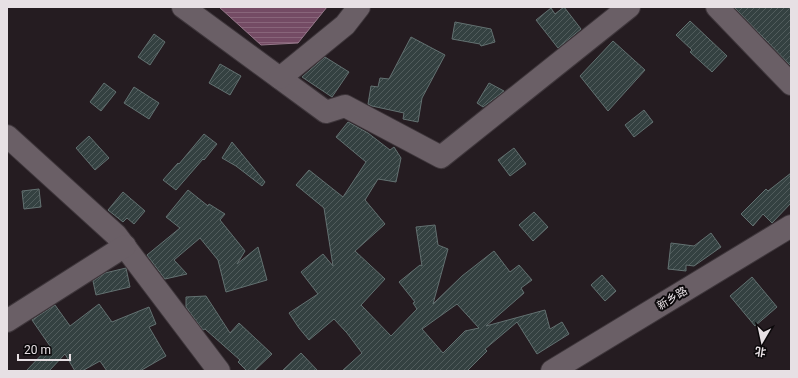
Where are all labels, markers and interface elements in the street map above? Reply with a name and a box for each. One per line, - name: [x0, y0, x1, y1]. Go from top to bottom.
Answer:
- street label: 新乡路: [655, 284, 690, 312]
- north arrow: [742, 322, 782, 362]
- scale bar: [18, 336, 70, 362]
- text: 20 m: [24, 343, 51, 357]
- text: 北: [754, 344, 767, 359]

